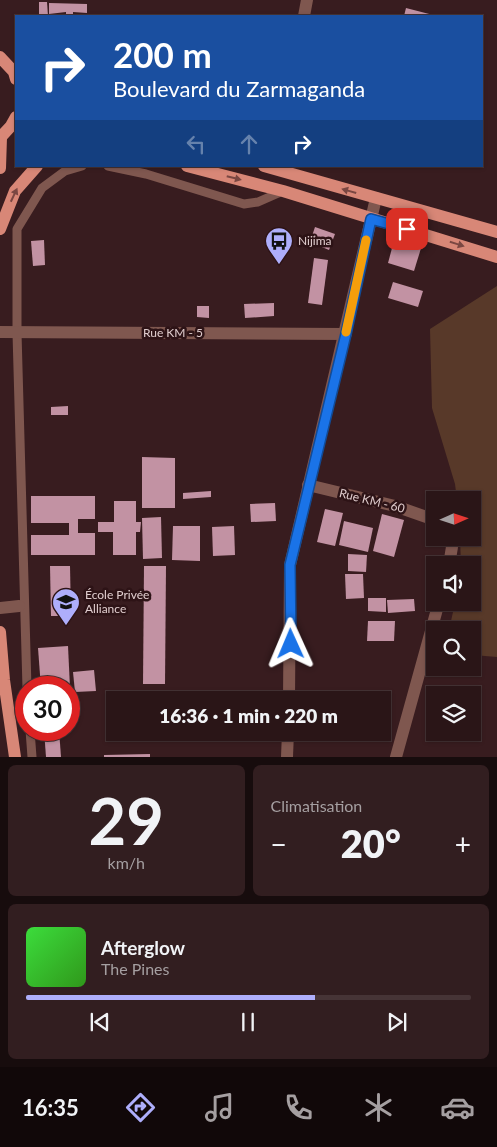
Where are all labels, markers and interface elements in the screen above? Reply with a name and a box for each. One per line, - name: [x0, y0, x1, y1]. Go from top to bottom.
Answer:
- text: 200 m: [113, 33, 212, 75]
- icon: right: [30, 35, 95, 100]
- text: Boulevard du Zarmaganda: [113, 75, 365, 102]
- icon: left: [182, 130, 210, 158]
- icon: ahead: [235, 130, 263, 158]
- icon: right: [288, 130, 316, 158]
- one-way arrow: [227, 175, 242, 183]
- one-way arrow: [341, 186, 356, 194]
- one-way arrow: [11, 188, 19, 202]
- pin: [386, 208, 428, 250]
- icon: arrive: [393, 215, 421, 243]
- bus stop icon: Nijima: [264, 226, 294, 265]
- place label: Nijima: [298, 233, 332, 248]
- one-way arrow: [450, 241, 465, 249]
- street label: Rue KM - 5: [143, 325, 203, 340]
- street label: Rue KM - 60: [338, 485, 406, 516]
- north arrow: [426, 491, 481, 546]
- map controls: [426, 491, 481, 741]
- button: sound: [426, 556, 481, 611]
- school or university icon: École Privée Alliance: [51, 587, 81, 626]
- place label: École Privée Alliance: [85, 587, 149, 616]
- position arrow: [264, 617, 316, 669]
- button: search: [426, 621, 481, 676]
- speed limit sign: 30: [15, 676, 80, 741]
- button: layers: [426, 686, 481, 741]
- text: 16:36 · 1 min · 220 m: [159, 704, 338, 727]
- text: 29: [89, 781, 164, 859]
- text: Climatisation: [271, 796, 362, 815]
- text: 20°: [341, 820, 401, 866]
- text: −: [271, 827, 287, 861]
- text: +: [455, 827, 471, 861]
- text: km/h: [108, 853, 145, 872]
- text: Afterglow: [101, 936, 185, 959]
- text: The Pines: [101, 959, 170, 978]
- icon: previous: [86, 1008, 114, 1036]
- icon: pause: [234, 1008, 262, 1036]
- icon: next: [383, 1008, 411, 1036]
- icon: directions: [123, 1090, 158, 1125]
- icon: music: [202, 1090, 237, 1125]
- icon: phone: [281, 1090, 316, 1125]
- icon: climate: [361, 1090, 396, 1125]
- icon: car: [440, 1090, 475, 1125]
- text: 16:35: [22, 1094, 79, 1121]

